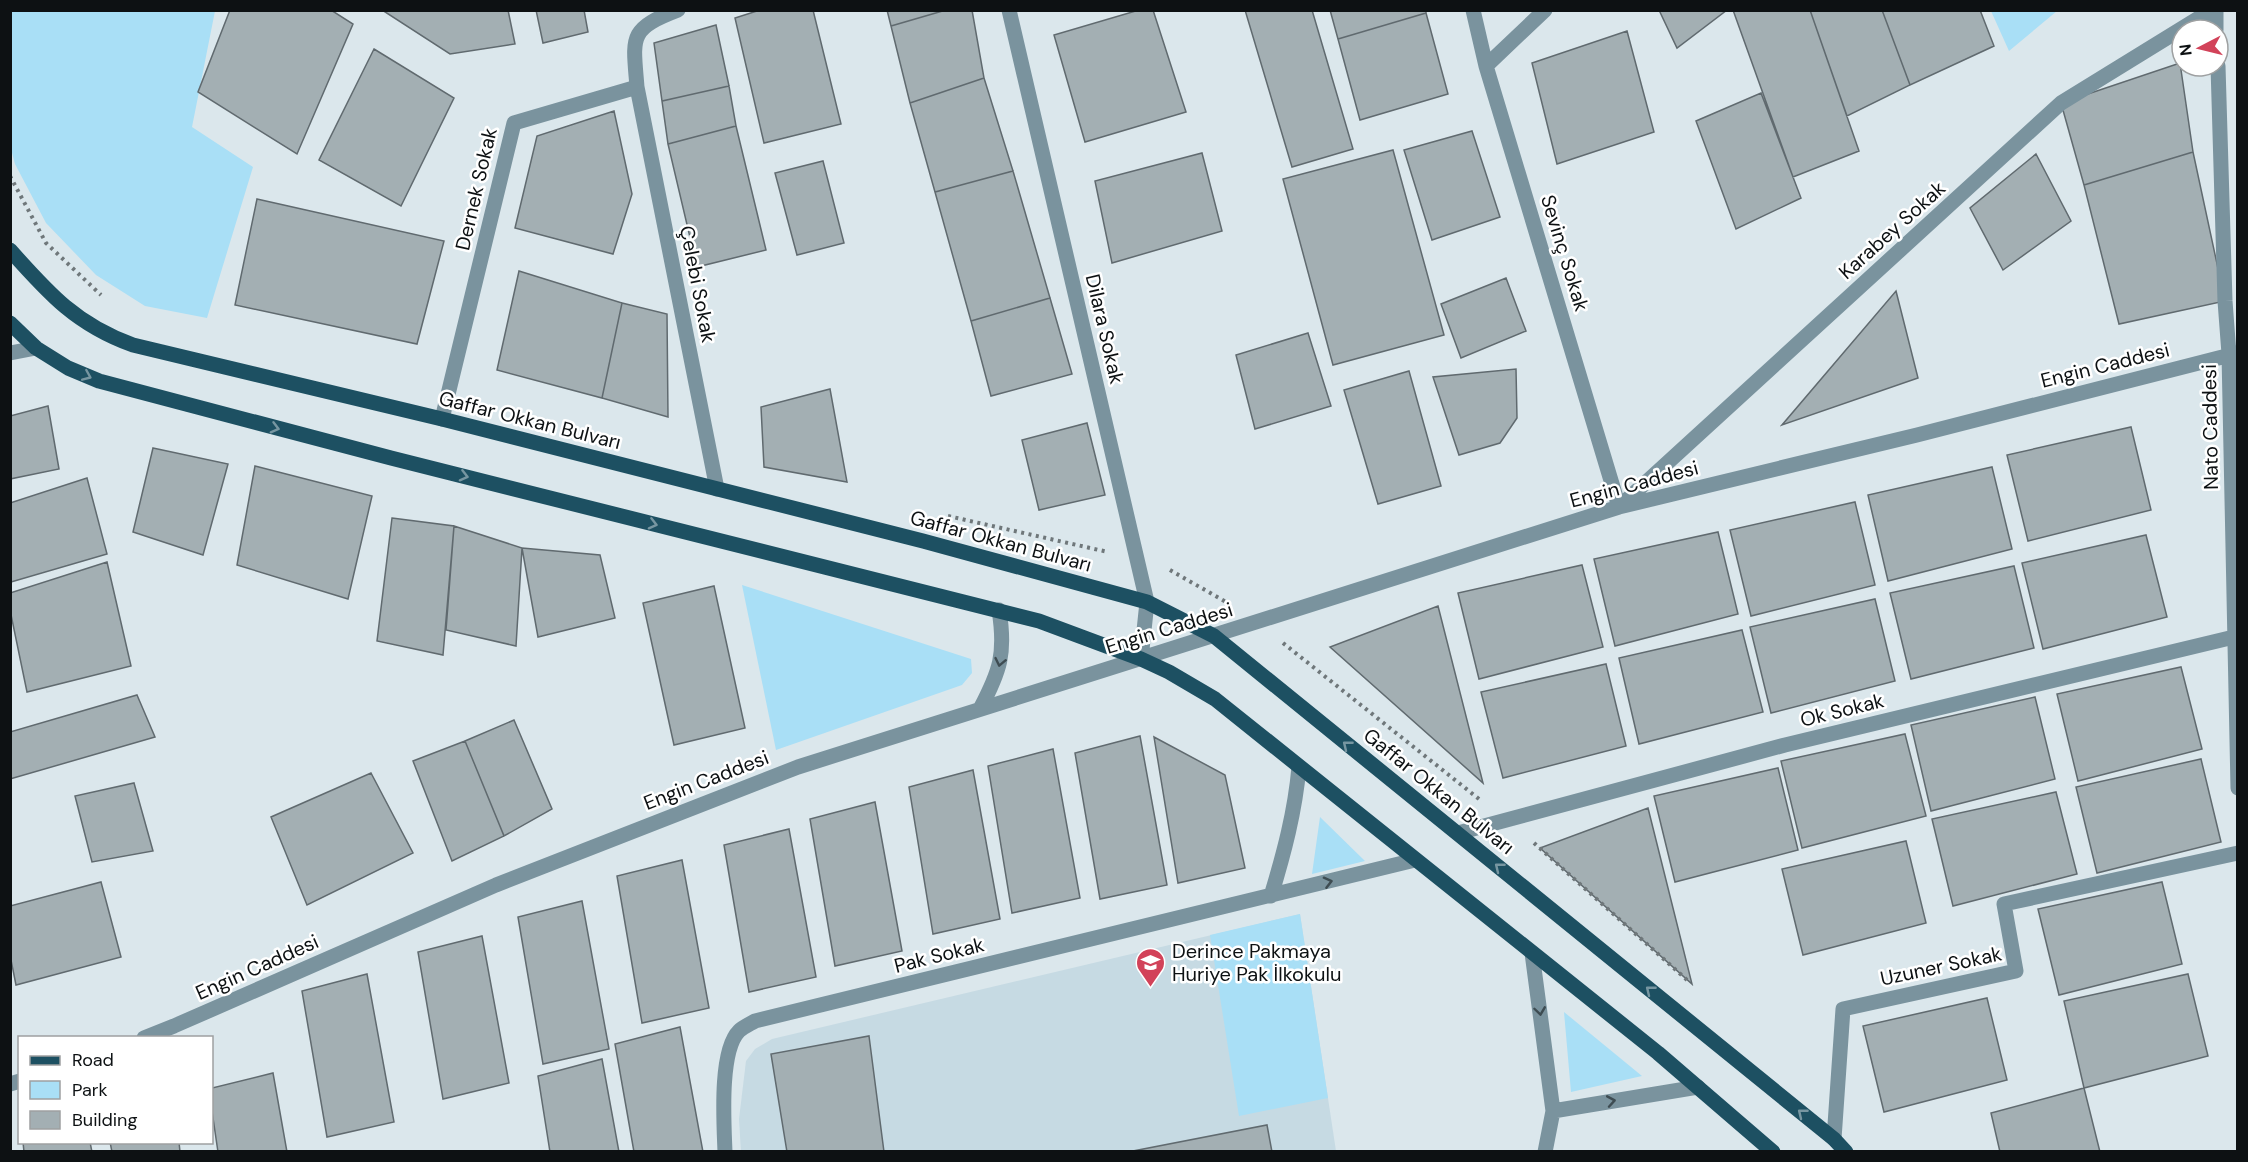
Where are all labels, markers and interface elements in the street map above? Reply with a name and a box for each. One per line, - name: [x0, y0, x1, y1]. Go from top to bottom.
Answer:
- north arrow: [2170, 18, 2230, 78]
- text: N: [2174, 43, 2197, 57]
- street label: Dernek Sokak: [449, 125, 503, 253]
- street label: Karabey Sokak: [1833, 175, 1951, 285]
- street label: Sevinç Sokak: [1535, 192, 1595, 314]
- street label: Çelebi Sokak: [674, 223, 722, 345]
- street label: Dilara Sokak: [1080, 272, 1130, 386]
- street label: Engin Caddesi: [2038, 336, 2172, 394]
- street label: Nato Caddesi: [2196, 364, 2224, 490]
- one-way arrow: [81, 369, 92, 381]
- street label: Gaffar Okkan Bulvarı: [436, 385, 624, 455]
- one-way arrow: [270, 420, 280, 433]
- street label: Engin Caddesi: [1567, 454, 1701, 514]
- one-way arrow: [459, 469, 469, 482]
- street label: Gaffar Okkan Bulvarı: [907, 504, 1095, 578]
- one-way arrow: [648, 516, 658, 529]
- street label: Engin Caddesi: [1102, 596, 1236, 660]
- one-way arrow: [994, 657, 1007, 667]
- street label: Ok Sokak: [1797, 687, 1887, 733]
- street label: Gaffar Okkan Bulvarı: [1358, 722, 1520, 860]
- one-way arrow: [1343, 742, 1354, 753]
- street label: Engin Caddesi: [640, 744, 772, 816]
- one-way arrow: [1495, 863, 1506, 874]
- one-way arrow: [1322, 876, 1332, 889]
- street label: Engin Caddesi: [191, 928, 323, 1006]
- street label: Pak Sokak: [891, 931, 987, 979]
- place label: Derince Pakmaya Huriye Pak İlkokulu: [1172, 938, 1341, 987]
- street label: Uzuner Sokak: [1878, 940, 2004, 992]
- school or university icon: Derince Pakmaya Huriye Pak İlkokulu: [1135, 946, 1167, 988]
- one-way arrow: [1646, 986, 1657, 997]
- one-way arrow: [1533, 1006, 1545, 1015]
- legend: [18, 1036, 213, 1144]
- text: Road: [72, 1048, 114, 1072]
- text: Park: [72, 1078, 108, 1102]
- one-way arrow: [1606, 1096, 1615, 1108]
- text: Building: [72, 1108, 137, 1132]
- one-way arrow: [1798, 1109, 1809, 1120]

